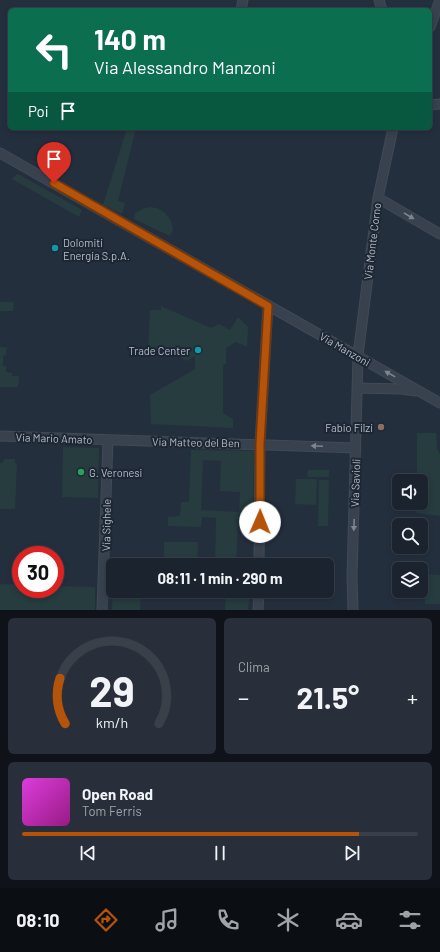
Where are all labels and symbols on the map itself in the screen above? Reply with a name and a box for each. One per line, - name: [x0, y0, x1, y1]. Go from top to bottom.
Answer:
- pin: [37, 142, 71, 183]
- street label: Via Monte Corno: [361, 202, 383, 280]
- one-way arrow: [403, 212, 415, 219]
- place label: Dolomiti Energia S.p.A.: [63, 236, 130, 262]
- marker: Dolomiti Energia S.p.A.: [50, 243, 60, 253]
- street label: Via Manzoni: [317, 329, 373, 369]
- place label: Trade Center: [128, 344, 190, 357]
- marker: Trade Center: [193, 345, 203, 355]
- one-way arrow: [384, 371, 396, 377]
- place label: Fabio Filzi: [325, 421, 373, 434]
- marker: Fabio Filzi: [376, 422, 386, 432]
- street label: Via Mario Amato: [15, 430, 93, 446]
- street label: Via Matteo del Ben: [152, 435, 240, 449]
- one-way arrow: [310, 443, 323, 449]
- street label: Via Savioli: [348, 458, 362, 507]
- place label: G. Veronesi: [89, 466, 143, 479]
- marker: G. Veronesi: [76, 467, 86, 477]
- street label: Via Sighele: [99, 499, 113, 551]
- position arrow: [239, 501, 281, 543]
- one-way arrow: [350, 519, 357, 531]
- speed limit sign: 30: [12, 546, 64, 598]

